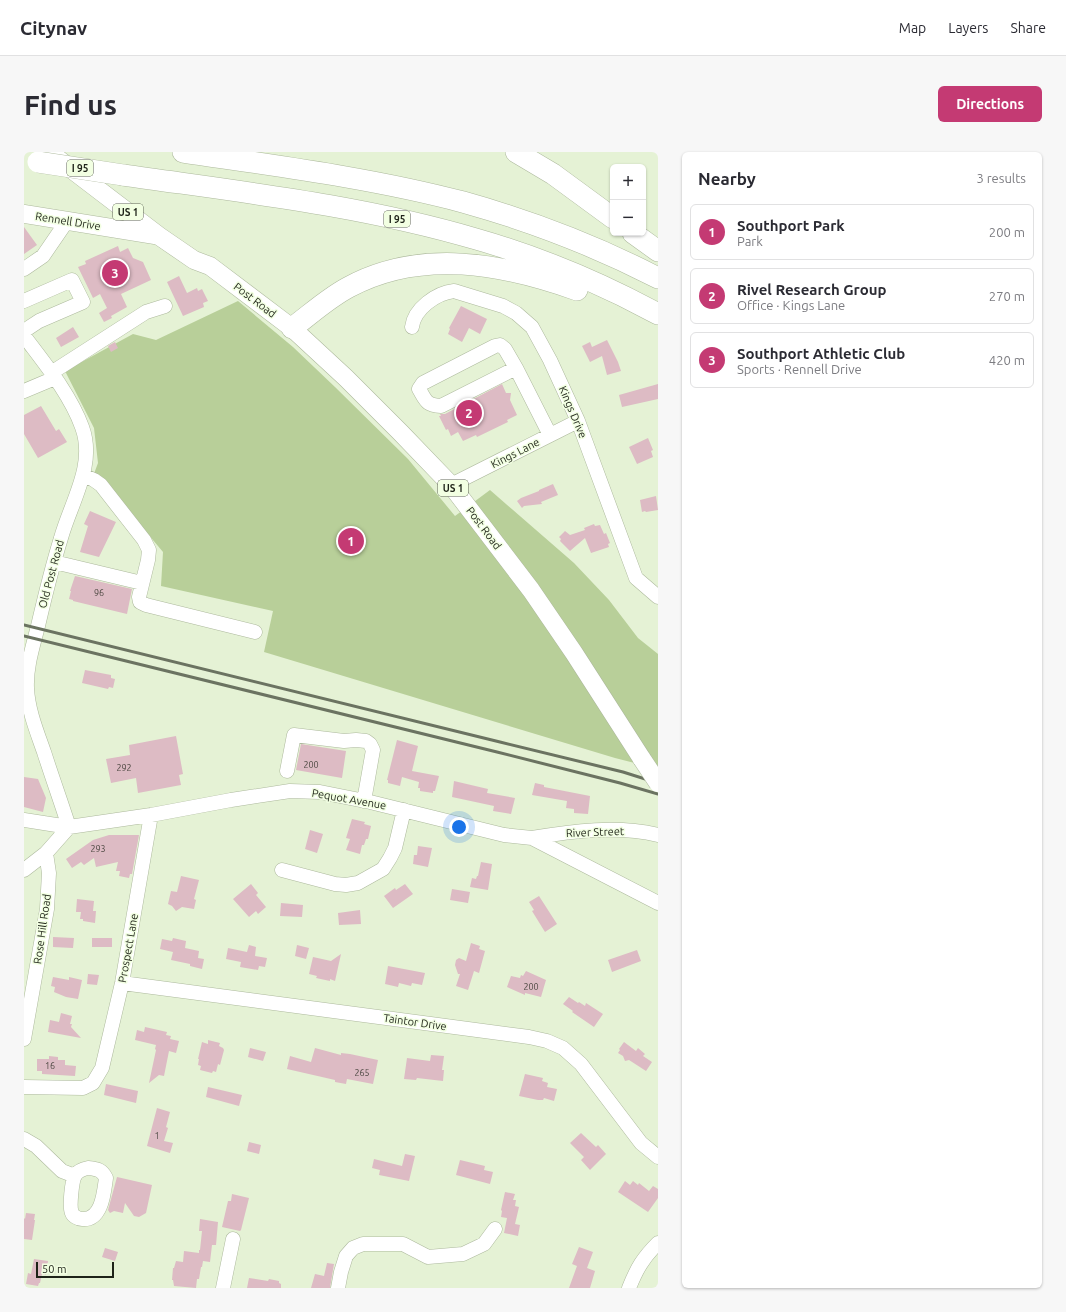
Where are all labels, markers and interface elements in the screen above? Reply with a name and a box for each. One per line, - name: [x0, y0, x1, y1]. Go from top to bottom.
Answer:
- text: Citynav: [20, 17, 87, 39]
- text: Map: [899, 20, 926, 36]
- text: Layers: [948, 20, 988, 36]
- text: Share: [1010, 20, 1046, 36]
- button: Directions: [938, 86, 1042, 122]
- text: Find us: [24, 89, 117, 120]
- road number: I 95: [67, 160, 93, 176]
- map controls: [610, 164, 646, 236]
- button: +: [610, 164, 646, 200]
- text: Nearby: [698, 169, 756, 188]
- text: 3 results: [976, 171, 1026, 185]
- button: −: [610, 200, 646, 236]
- road number: US 1: [113, 204, 143, 220]
- street label: Rennell Drive: [35, 210, 101, 232]
- road number: I 95: [384, 211, 410, 227]
- text: Southport Park: [737, 217, 845, 234]
- text: 1: [708, 225, 716, 239]
- text: 200 m: [989, 225, 1025, 239]
- text: Park: [737, 234, 763, 248]
- pin: 3: [102, 258, 128, 288]
- street label: Post Road: [231, 280, 279, 320]
- text: Rivel Research Group: [737, 281, 886, 298]
- text: 2: [708, 289, 716, 303]
- text: 270 m: [989, 289, 1025, 303]
- text: Office · Kings Lane: [737, 298, 845, 312]
- text: Southport Athletic Club: [737, 345, 905, 362]
- text: 3: [708, 353, 716, 367]
- text: 420 m: [989, 353, 1025, 367]
- text: Sports · Rennell Drive: [737, 362, 862, 376]
- street label: Kings Drive: [557, 384, 589, 440]
- pin: 2: [456, 398, 482, 428]
- street label: Kings Lane: [489, 436, 541, 470]
- road number: US 1: [438, 480, 468, 496]
- street label: Post Road: [464, 504, 504, 552]
- pin: 1: [338, 526, 364, 556]
- street label: Old Post Road: [36, 539, 66, 609]
- house number: 96: [94, 588, 104, 598]
- house number: 200: [303, 760, 319, 770]
- house number: 292: [116, 763, 132, 773]
- street label: Pequot Avenue: [311, 787, 387, 811]
- your location: [449, 817, 469, 837]
- street label: River Street: [566, 825, 625, 839]
- house number: 293: [90, 844, 106, 854]
- street label: Rose Hill Road: [31, 893, 53, 965]
- street label: Prospect Lane: [116, 912, 140, 984]
- house number: 200: [523, 982, 539, 992]
- street label: Taintor Drive: [383, 1012, 447, 1032]
- house number: 16: [45, 1061, 55, 1071]
- house number: 265: [354, 1068, 370, 1078]
- house number: 1: [154, 1131, 160, 1141]
- scale bar: [36, 1260, 114, 1279]
- text: 50 m: [42, 1263, 66, 1275]

